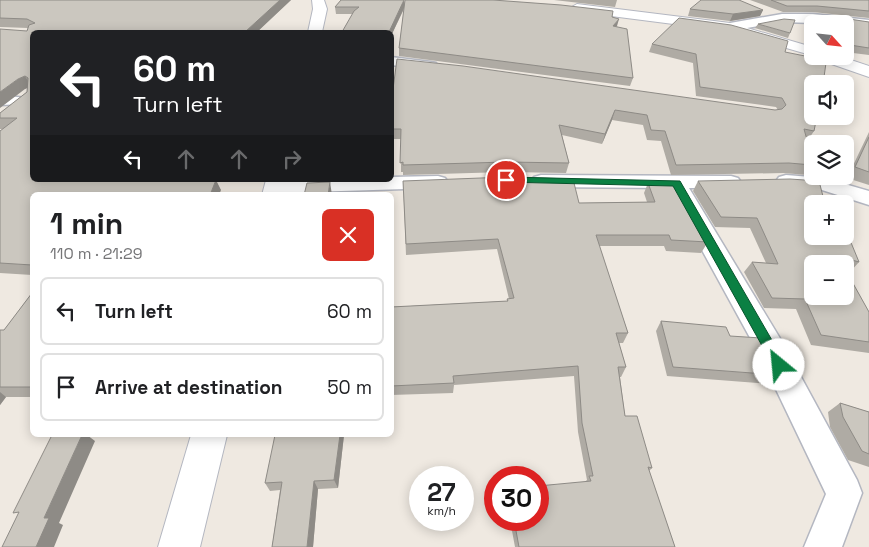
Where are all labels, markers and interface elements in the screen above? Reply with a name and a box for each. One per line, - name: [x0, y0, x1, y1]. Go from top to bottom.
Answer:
- north arrow: [804, 15, 854, 65]
- map controls: [804, 15, 854, 305]
- text: 60 m: [133, 47, 216, 91]
- icon: left: [50, 50, 115, 115]
- button: sound: [804, 75, 854, 125]
- text: Turn left: [133, 90, 223, 118]
- button: layers: [804, 135, 854, 185]
- icon: left: [119, 145, 147, 173]
- icon: ahead: [172, 145, 200, 173]
- icon: ahead: [225, 145, 253, 173]
- icon: right: [278, 145, 306, 173]
- pin: [485, 159, 527, 201]
- icon: arrive: [492, 166, 520, 194]
- button: +: [804, 195, 854, 245]
- text: 1 min: [50, 204, 123, 243]
- button: close: [322, 209, 374, 261]
- text: 110 m · 21:29: [50, 243, 143, 264]
- button: −: [804, 255, 854, 305]
- icon: left: [52, 297, 80, 325]
- text: Turn left: [95, 299, 173, 324]
- text: 60 m: [327, 299, 372, 324]
- position arrow: [752, 338, 804, 390]
- icon: arrive: [52, 373, 80, 401]
- text: Arrive at destination: [95, 375, 283, 400]
- text: 50 m: [327, 375, 372, 400]
- speed limit sign: 30: [484, 466, 549, 531]
- text: 27: [427, 476, 456, 508]
- text: km/h: [427, 503, 456, 519]

